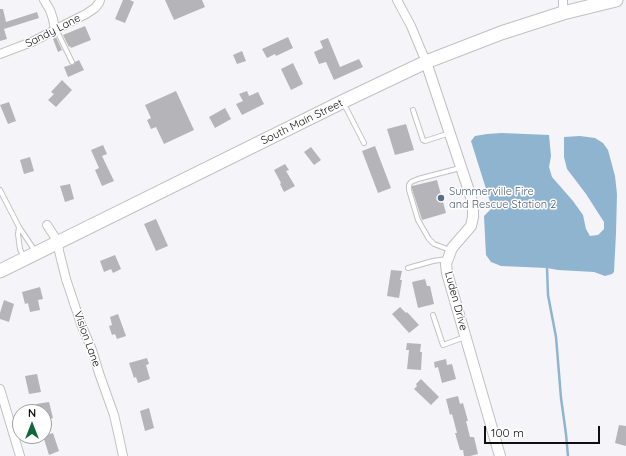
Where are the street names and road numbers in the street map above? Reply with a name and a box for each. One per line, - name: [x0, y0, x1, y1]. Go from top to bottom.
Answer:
- street label: Sandy Lane: [23, 11, 83, 51]
- street label: South Main Street: [259, 96, 345, 148]
- street label: Luden Drive: [442, 270, 470, 332]
- street label: Vision Lane: [71, 309, 103, 369]

